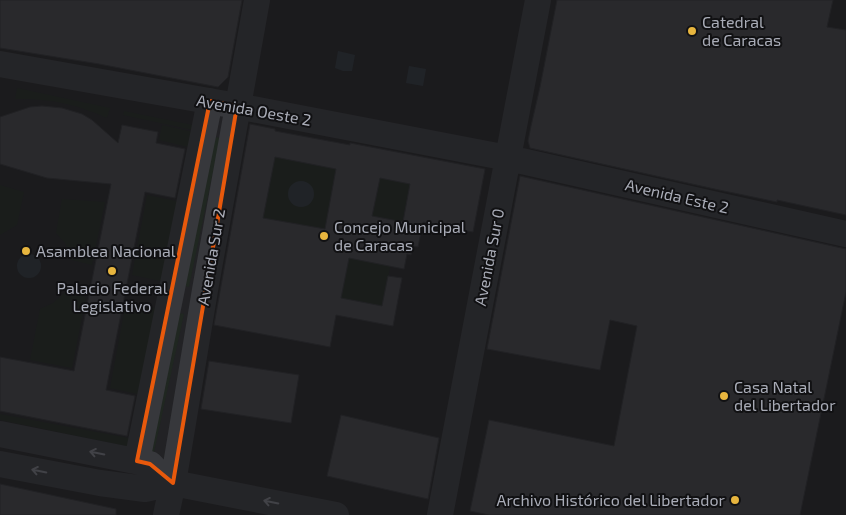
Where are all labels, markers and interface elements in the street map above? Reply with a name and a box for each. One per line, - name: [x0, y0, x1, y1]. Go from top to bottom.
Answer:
- place label: Catedral de Caracas: [702, 12, 781, 49]
- marker: Catedral de Caracas: [686, 25, 698, 37]
- street label: Avenida Oeste 2: [195, 90, 313, 129]
- street label: Avenida Este 2: [623, 174, 731, 217]
- street label: Avenida Sur 2: [193, 207, 228, 307]
- street label: Avenida Sur 0: [470, 207, 507, 307]
- place label: Concejo Municipal de Caracas: [334, 217, 466, 254]
- marker: Concejo Municipal de Caracas: [318, 230, 330, 242]
- place label: Asamblea Nacional: [36, 241, 176, 260]
- marker: Asamblea Nacional: [20, 245, 32, 257]
- marker: Palacio Federal Legislativo: [106, 265, 118, 277]
- place label: Palacio Federal Legislativo: [57, 278, 168, 315]
- place label: Casa Natal del Libertador: [734, 377, 836, 414]
- marker: Casa Natal del Libertador: [718, 390, 730, 402]
- one-way arrow: [90, 447, 106, 457]
- one-way arrow: [32, 466, 48, 476]
- place label: Archivo Histórico del Libertador: [496, 490, 726, 509]
- marker: Archivo Histórico del Libertador: [729, 494, 741, 506]
- one-way arrow: [263, 497, 279, 506]

